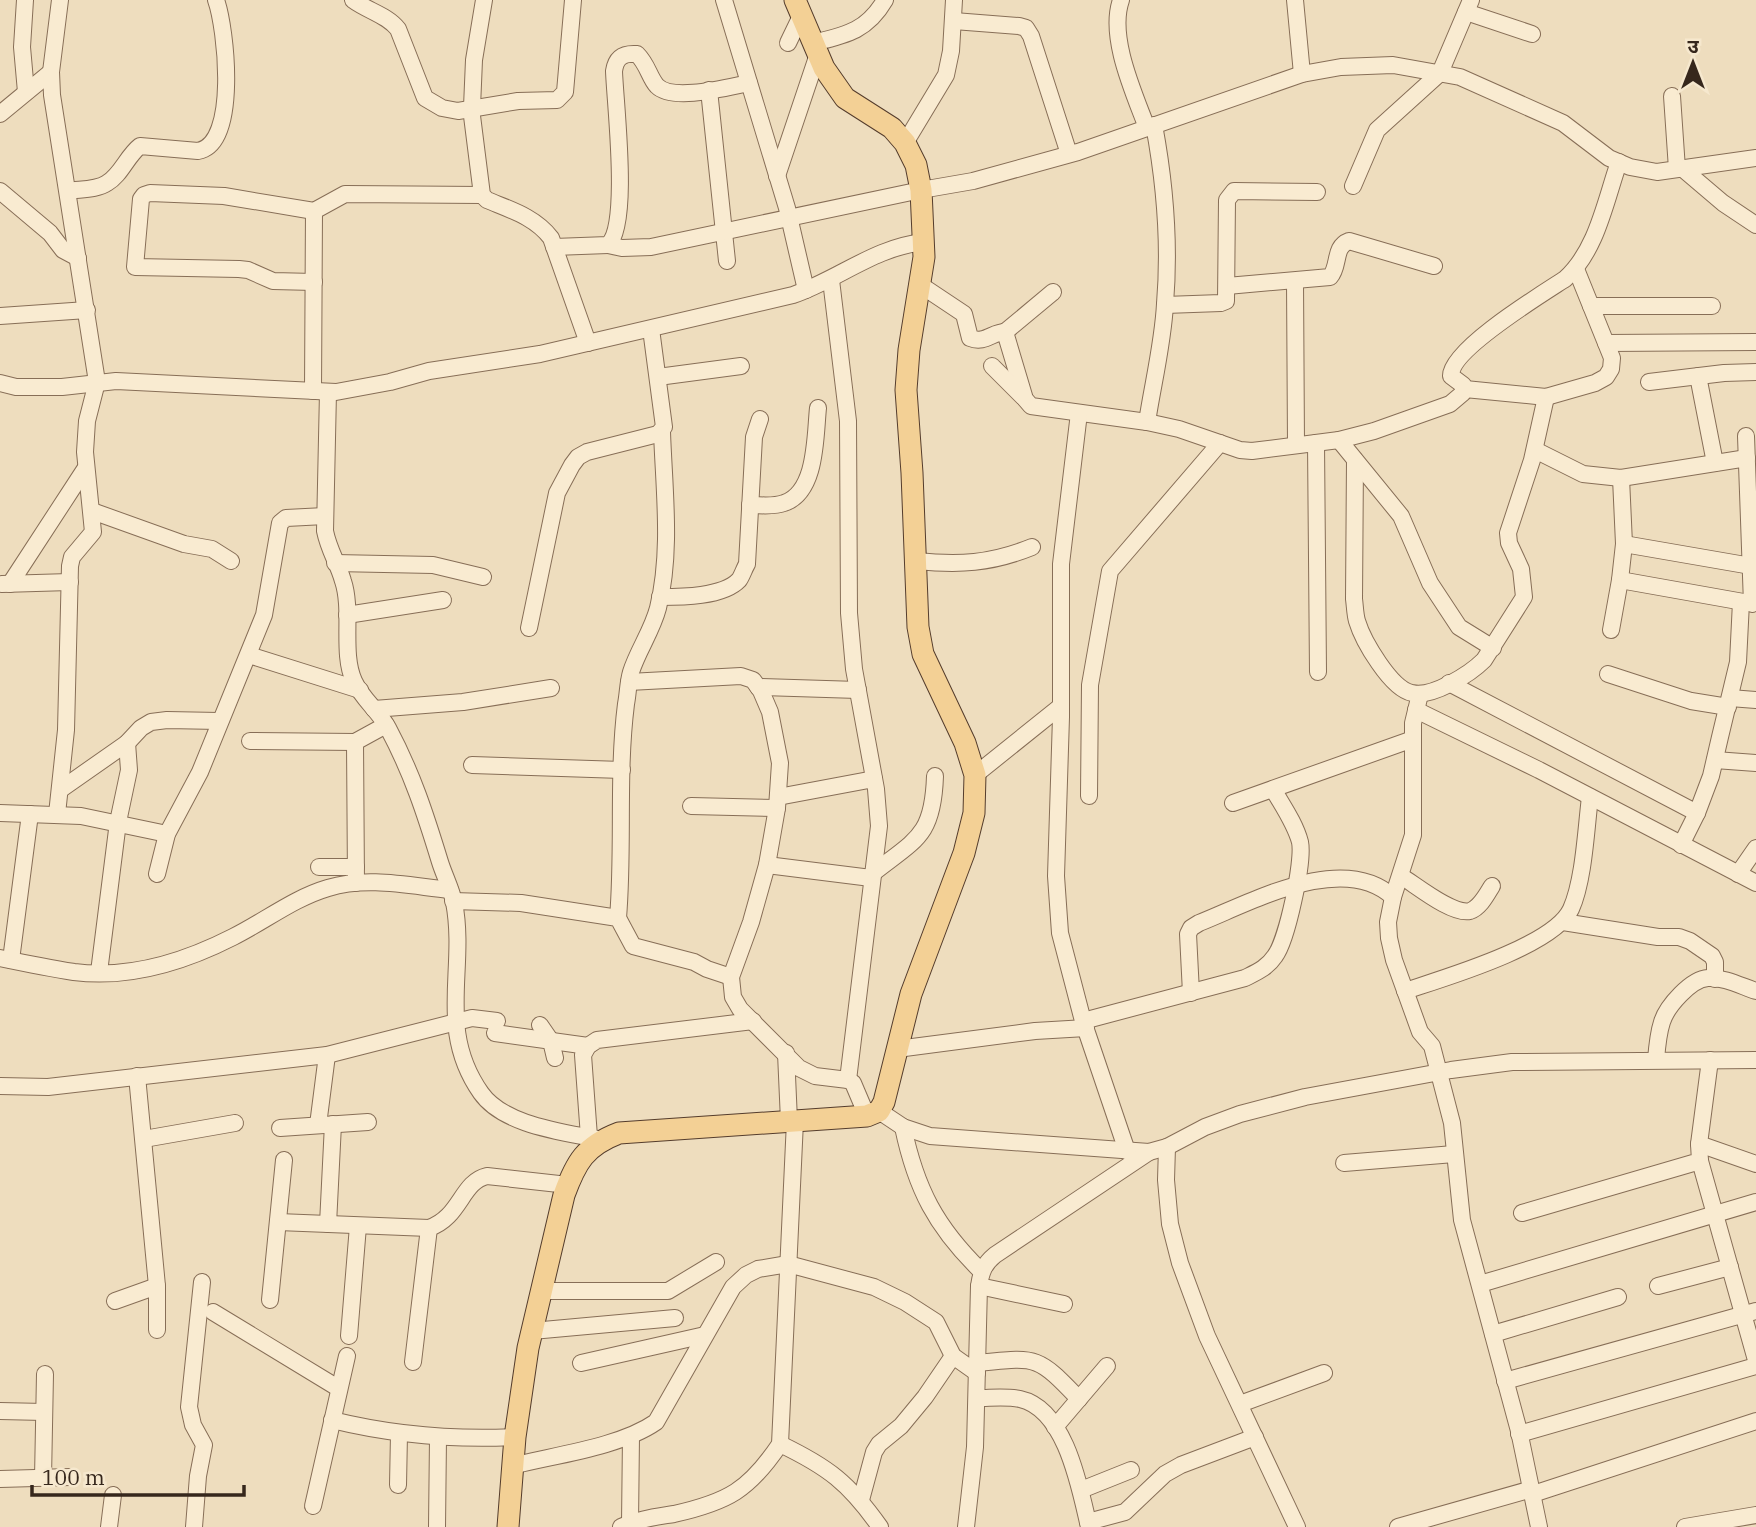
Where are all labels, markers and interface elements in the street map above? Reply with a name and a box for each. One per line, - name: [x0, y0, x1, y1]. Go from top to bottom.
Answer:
- north arrow: [1658, 28, 1728, 98]
- text: उ: [1687, 34, 1699, 58]
- scale bar: [32, 1454, 243, 1498]
- text: 100 m: [42, 1463, 105, 1491]

